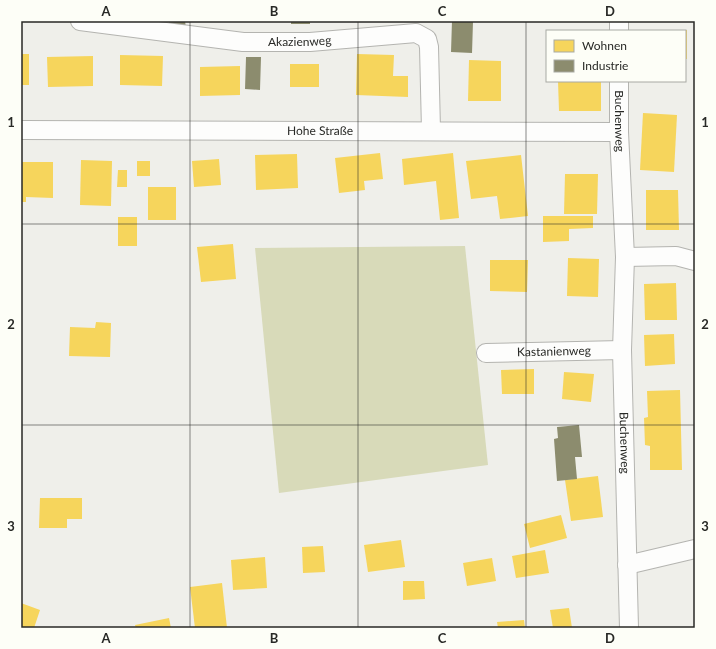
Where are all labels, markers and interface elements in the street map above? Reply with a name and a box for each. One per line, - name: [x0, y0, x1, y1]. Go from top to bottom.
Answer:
- text: A: [100, 3, 111, 19]
- text: B: [270, 3, 279, 19]
- text: C: [438, 3, 447, 19]
- text: D: [605, 3, 615, 19]
- legend: [546, 30, 686, 82]
- street label: Akazienweg: [268, 32, 332, 49]
- text: Wohnen: [582, 38, 627, 53]
- text: Industrie: [582, 58, 628, 73]
- street label: Buchenweg: [612, 90, 628, 152]
- text: 1: [7, 114, 15, 130]
- text: 1: [701, 114, 709, 130]
- street label: Hohe Straße: [287, 123, 353, 138]
- text: 2: [7, 316, 15, 332]
- text: 2: [701, 316, 709, 332]
- street label: Kastanienweg: [517, 343, 591, 359]
- street label: Buchenweg: [617, 412, 633, 474]
- text: 3: [7, 518, 15, 534]
- text: 3: [701, 518, 709, 534]
- text: A: [100, 630, 111, 646]
- text: B: [270, 630, 279, 646]
- text: C: [438, 630, 447, 646]
- text: D: [605, 630, 615, 646]

